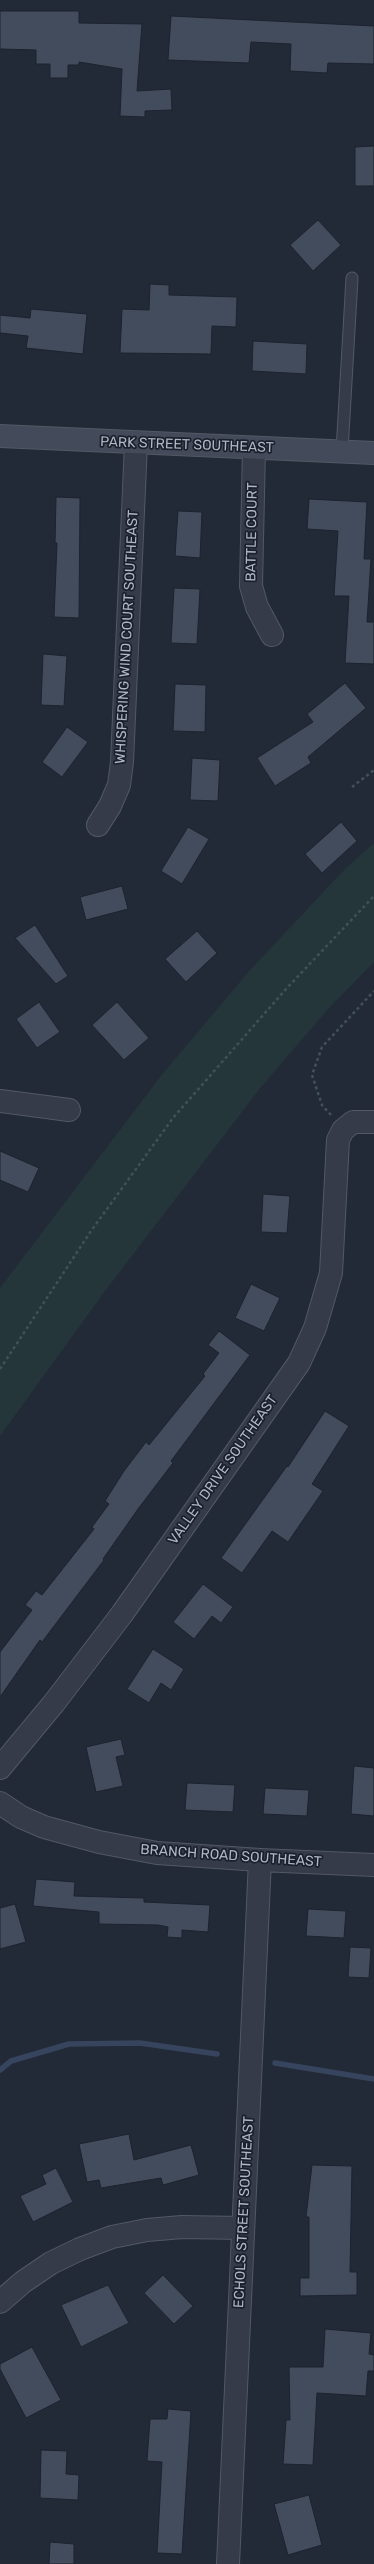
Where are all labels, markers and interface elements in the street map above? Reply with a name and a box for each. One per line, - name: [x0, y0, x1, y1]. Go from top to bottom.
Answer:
- street label: PARK STREET SOUTHEAST: [100, 434, 274, 456]
- street label: BATTLE COURT: [243, 482, 261, 582]
- street label: WHISPERING WIND COURT SOUTHEAST: [112, 509, 142, 765]
- street label: VALLEY DRIVE SOUTHEAST: [165, 1392, 281, 1548]
- street label: BRANCH ROAD SOUTHEAST: [140, 1841, 322, 1871]
- street label: ECHOLS STREET SOUTHEAST: [231, 2116, 257, 2308]

